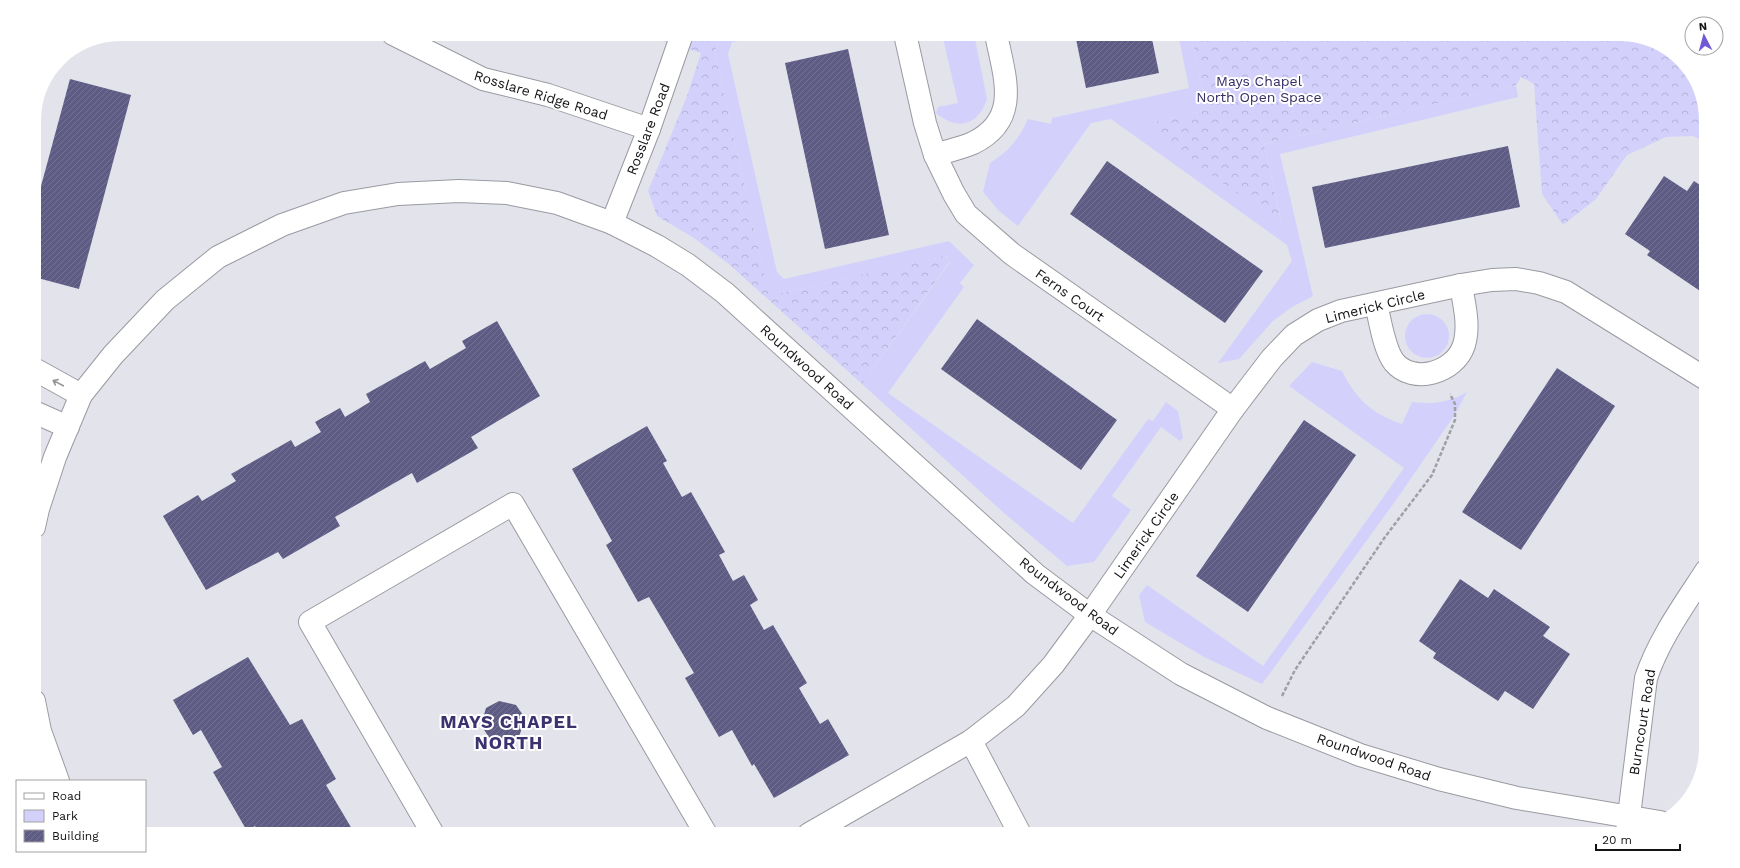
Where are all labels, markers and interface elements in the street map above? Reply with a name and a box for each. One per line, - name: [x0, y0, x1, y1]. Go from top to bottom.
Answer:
- north arrow: [1684, 16, 1724, 56]
- text: N: [1698, 20, 1708, 33]
- street label: Rosslare Ridge Road: [472, 67, 610, 123]
- park label: Mays Chapel North Open Space: [1196, 73, 1322, 105]
- street label: Rosslare Road: [623, 81, 673, 177]
- street label: Ferns Court: [1033, 265, 1108, 325]
- street label: Limerick Circle: [1323, 286, 1427, 326]
- street label: Roundwood Road: [757, 321, 857, 413]
- one-way arrow: [52, 378, 64, 386]
- street label: Limerick Circle: [1110, 489, 1182, 581]
- street label: Roundwood Road: [1016, 554, 1122, 638]
- street label: Burncourt Road: [1626, 668, 1658, 776]
- district label: MAYS CHAPEL NORTH: [440, 711, 578, 753]
- street label: Roundwood Road: [1315, 730, 1433, 784]
- legend: [16, 780, 146, 852]
- text: Road: [52, 789, 81, 803]
- text: Park: [52, 809, 78, 823]
- scale bar: [1596, 826, 1680, 852]
- text: Building: [52, 829, 99, 843]
- text: 20 m: [1602, 833, 1632, 847]

